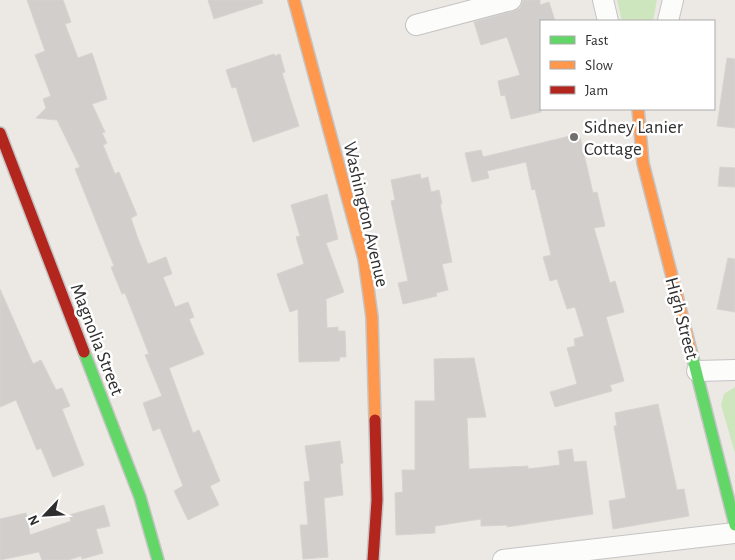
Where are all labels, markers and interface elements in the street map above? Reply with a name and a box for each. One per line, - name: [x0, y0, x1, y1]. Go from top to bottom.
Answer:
- legend: [540, 20, 715, 110]
- text: Fast: [585, 33, 609, 48]
- text: Slow: [585, 58, 613, 73]
- text: Jam: [585, 83, 608, 98]
- place label: Sidney Lanier Cottage: [584, 118, 683, 159]
- marker: Sidney Lanier Cottage: [568, 131, 580, 143]
- street label: Washington Avenue: [340, 140, 392, 289]
- street label: High Street: [661, 275, 702, 362]
- street label: Magnolia Street: [67, 281, 127, 398]
- north arrow: [20, 490, 70, 540]
- text: N: [26, 513, 43, 527]

